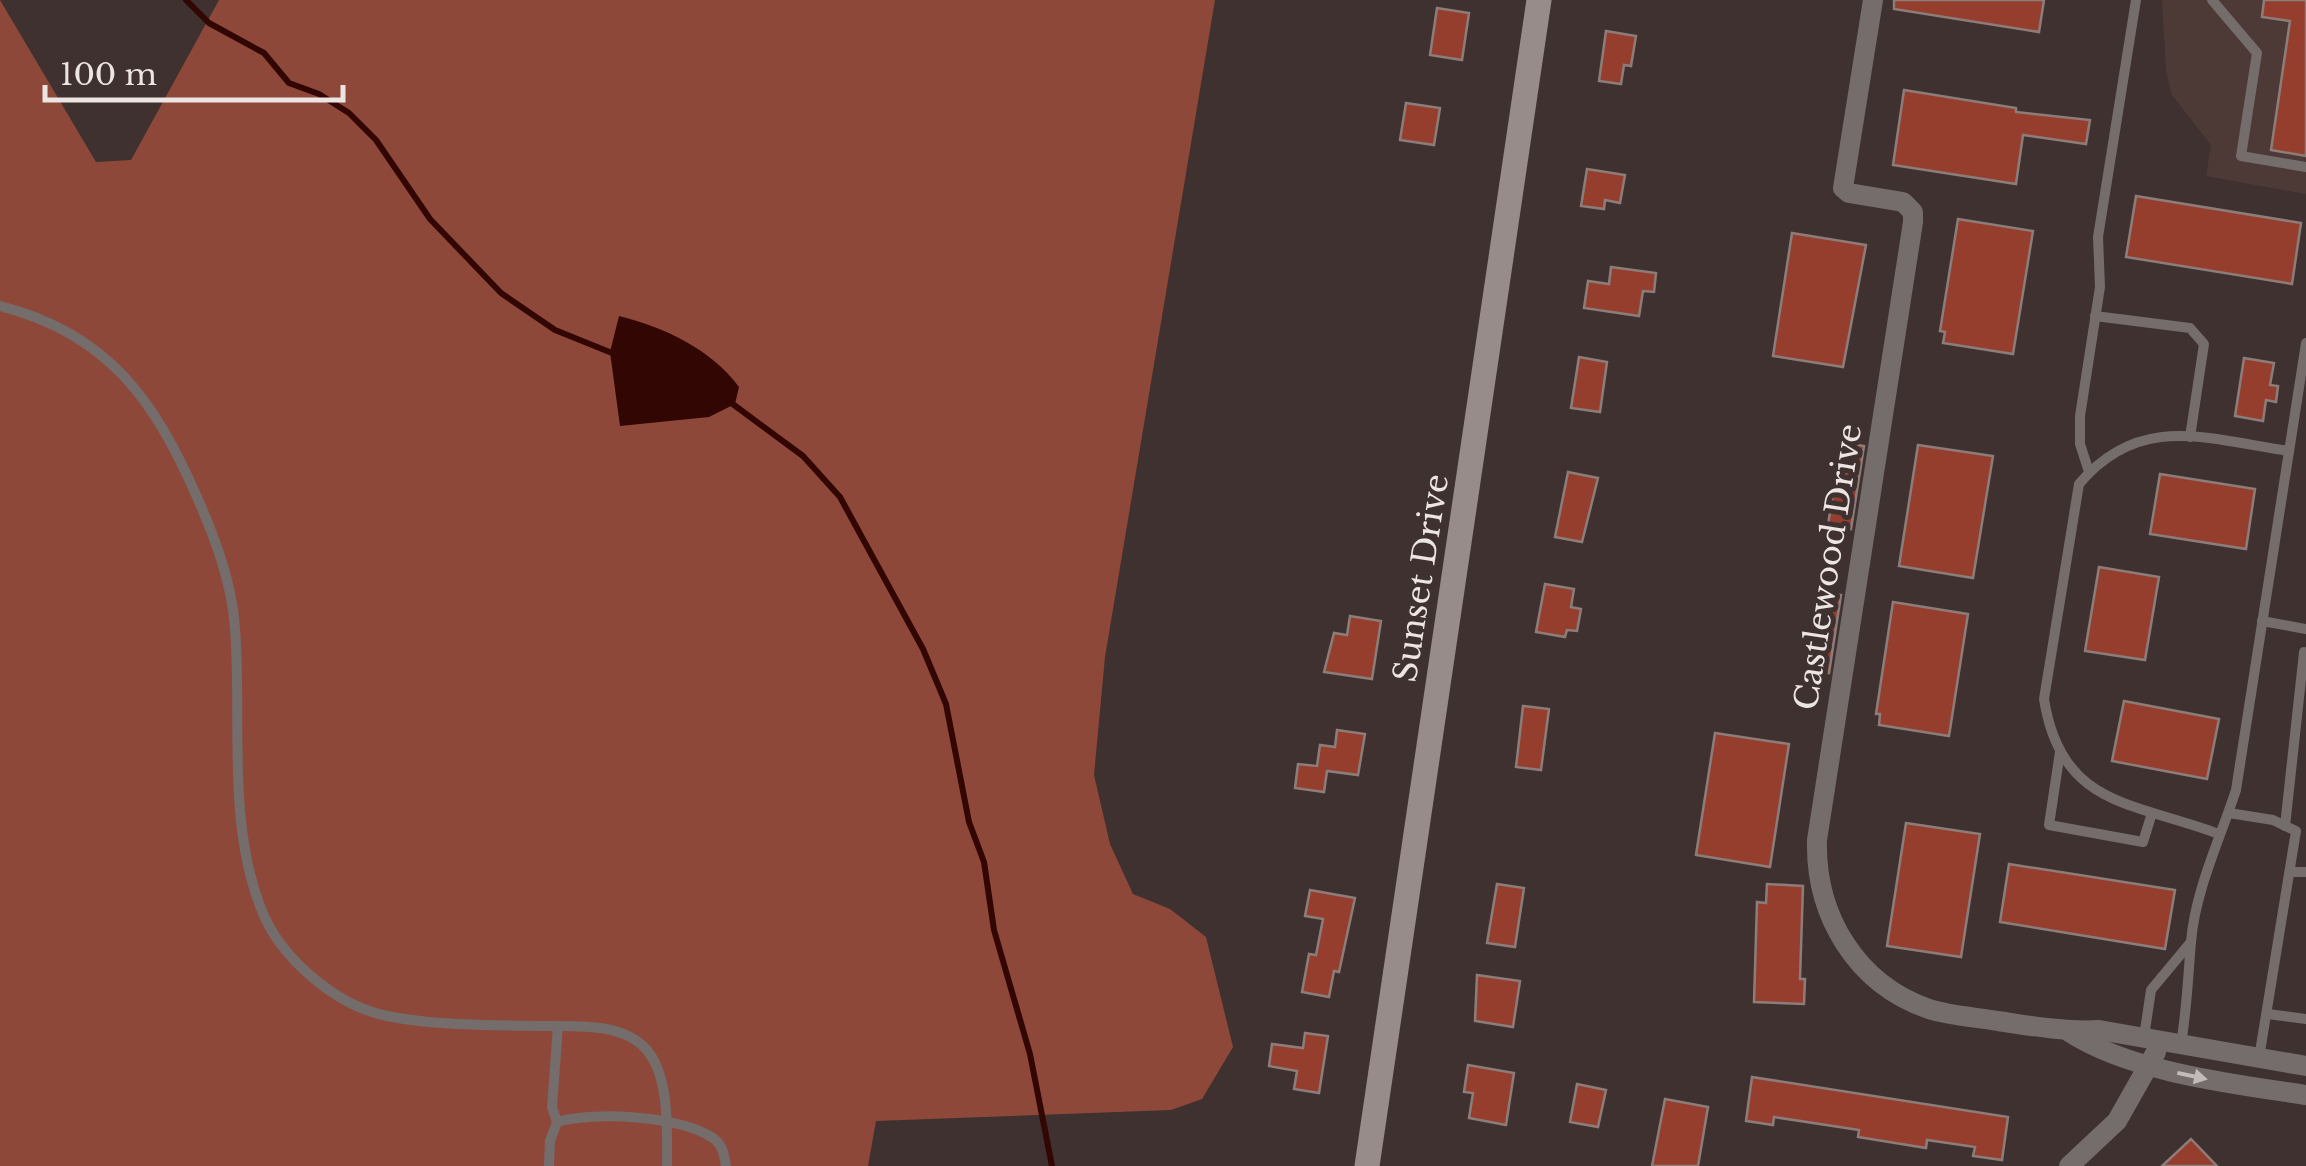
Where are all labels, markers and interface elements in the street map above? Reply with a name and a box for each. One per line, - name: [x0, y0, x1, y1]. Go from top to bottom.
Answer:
- scale bar: [45, 40, 342, 102]
- text: 100 m: [60, 56, 157, 93]
- street label: Castlewood Drive: [1786, 421, 1870, 713]
- street label: Sunset Drive: [1385, 471, 1457, 685]
- one-way arrow: [2177, 1069, 2208, 1085]

